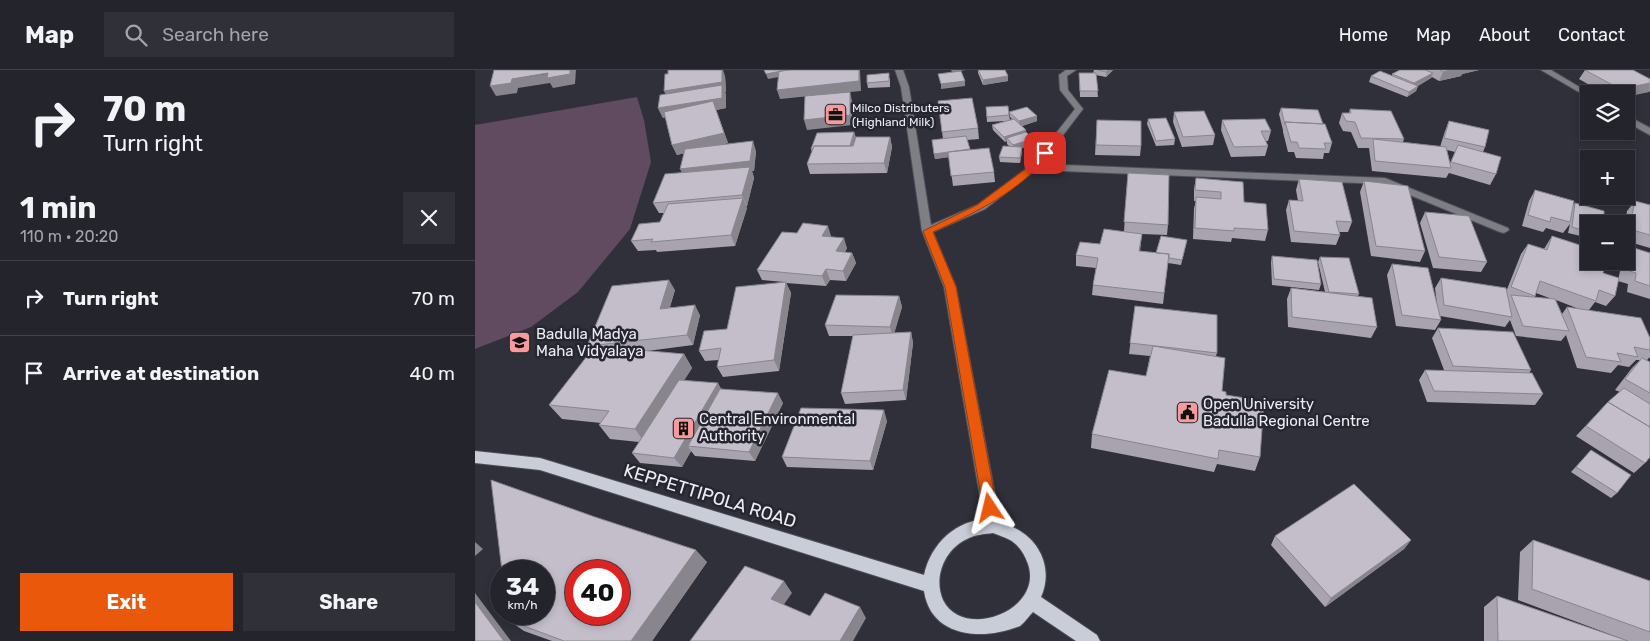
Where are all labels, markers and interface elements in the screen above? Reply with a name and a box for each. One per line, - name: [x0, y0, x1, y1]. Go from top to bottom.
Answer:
- search box: [104, 12, 454, 57]
- text: Map: [25, 21, 74, 49]
- icon: search: [122, 21, 150, 49]
- text: Search here: [162, 23, 269, 46]
- text: Home: [1339, 24, 1388, 46]
- text: Map: [1416, 24, 1451, 46]
- text: About: [1479, 24, 1530, 46]
- text: Contact: [1558, 24, 1625, 46]
- map controls: [1580, 85, 1635, 270]
- button: layers: [1580, 85, 1635, 140]
- text: 70 m: [103, 88, 186, 130]
- icon: right: [20, 90, 85, 155]
- place label: Milco Distributers (Highland Milk): [852, 101, 950, 129]
- office icon: Milco Distributers (Highland Milk): [824, 103, 848, 127]
- text: Turn right: [103, 130, 203, 157]
- pin: [1024, 132, 1066, 174]
- icon: arrive: [1031, 139, 1059, 167]
- button: +: [1580, 150, 1635, 205]
- text: 1 min: [20, 190, 97, 226]
- button: close: [403, 192, 455, 244]
- button: −: [1580, 215, 1635, 270]
- text: 110 m · 20:20: [20, 227, 118, 246]
- icon: right: [20, 284, 48, 312]
- text: Turn right: [63, 287, 158, 310]
- text: 70 m: [412, 287, 455, 310]
- place label: Badulla Madya Maha Vidyalaya: [536, 325, 644, 360]
- school or university icon: Badulla Madya Maha Vidyalaya: [508, 331, 532, 355]
- icon: arrive: [20, 359, 48, 387]
- text: Arrive at destination: [63, 362, 259, 385]
- text: 40 m: [410, 362, 455, 385]
- place label: Open University Badulla Regional Centre: [1203, 395, 1370, 430]
- public building icon: Open University Badulla Regional Centre: [1175, 401, 1199, 425]
- place label: Central Environmental Authority: [699, 410, 855, 445]
- building icon: Central Environmental Authority: [671, 416, 695, 440]
- street label: KEPPETTIPOLA ROAD: [621, 459, 799, 533]
- position arrow: [963, 481, 1015, 533]
- speed limit sign: 40: [565, 560, 630, 625]
- text: 34: [506, 572, 539, 601]
- button: Exit: [20, 573, 233, 631]
- button: Share: [243, 573, 455, 631]
- text: km/h: [508, 598, 537, 612]

